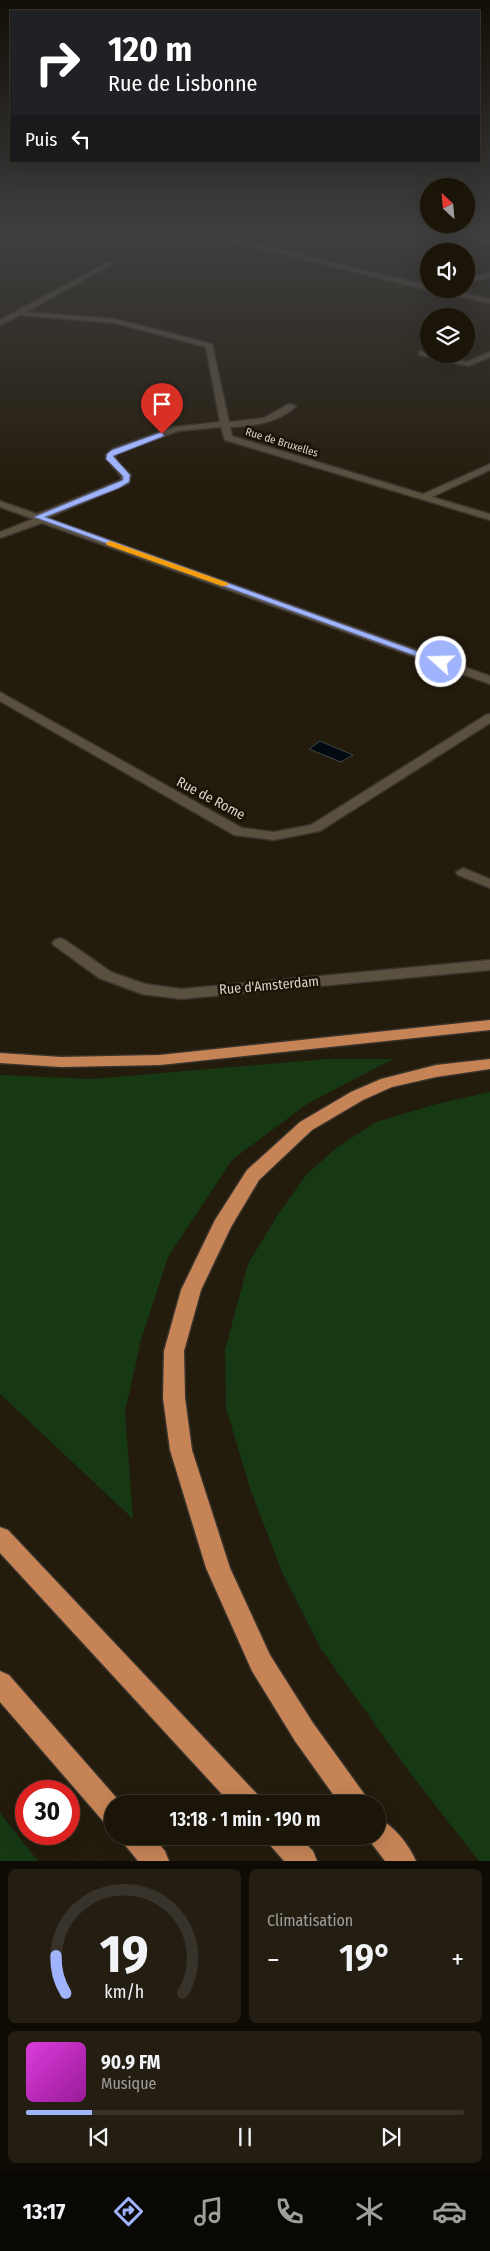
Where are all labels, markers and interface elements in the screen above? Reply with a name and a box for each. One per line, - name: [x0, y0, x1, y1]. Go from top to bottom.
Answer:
- text: 120 m: [108, 28, 192, 70]
- icon: right: [25, 30, 90, 95]
- text: Rue de Lisbonne: [108, 70, 257, 97]
- icon: left: [67, 125, 95, 153]
- text: Puis: [25, 128, 57, 151]
- north arrow: [420, 178, 475, 232]
- map controls: [420, 178, 475, 363]
- button: sound: [420, 243, 475, 298]
- button: layers: [420, 308, 475, 363]
- pin: [141, 383, 183, 434]
- icon: arrive: [148, 390, 176, 418]
- street label: Rue de Bruxelles: [244, 425, 320, 460]
- position arrow: [414, 635, 466, 687]
- street label: Rue de Rome: [174, 773, 248, 824]
- street label: Rue d'Amsterdam: [218, 973, 320, 998]
- speed limit sign: 30: [15, 1780, 80, 1845]
- text: 13:18 · 1 min · 190 m: [169, 1808, 321, 1831]
- text: Climatisation: [267, 1911, 353, 1930]
- text: 19: [100, 1923, 149, 1986]
- text: 19°: [339, 1935, 392, 1981]
- text: −: [267, 1943, 280, 1976]
- text: +: [451, 1943, 464, 1976]
- text: km/h: [105, 1981, 144, 2003]
- text: 90.9 FM: [101, 2051, 160, 2074]
- text: Musique: [101, 2074, 156, 2093]
- icon: previous: [85, 2123, 113, 2151]
- icon: pause: [231, 2123, 259, 2151]
- icon: next: [377, 2123, 405, 2151]
- icon: directions: [111, 2194, 146, 2229]
- icon: music: [191, 2194, 226, 2229]
- icon: phone: [272, 2194, 307, 2229]
- icon: climate: [352, 2194, 387, 2229]
- icon: car: [432, 2194, 467, 2229]
- text: 13:17: [23, 2198, 65, 2225]

